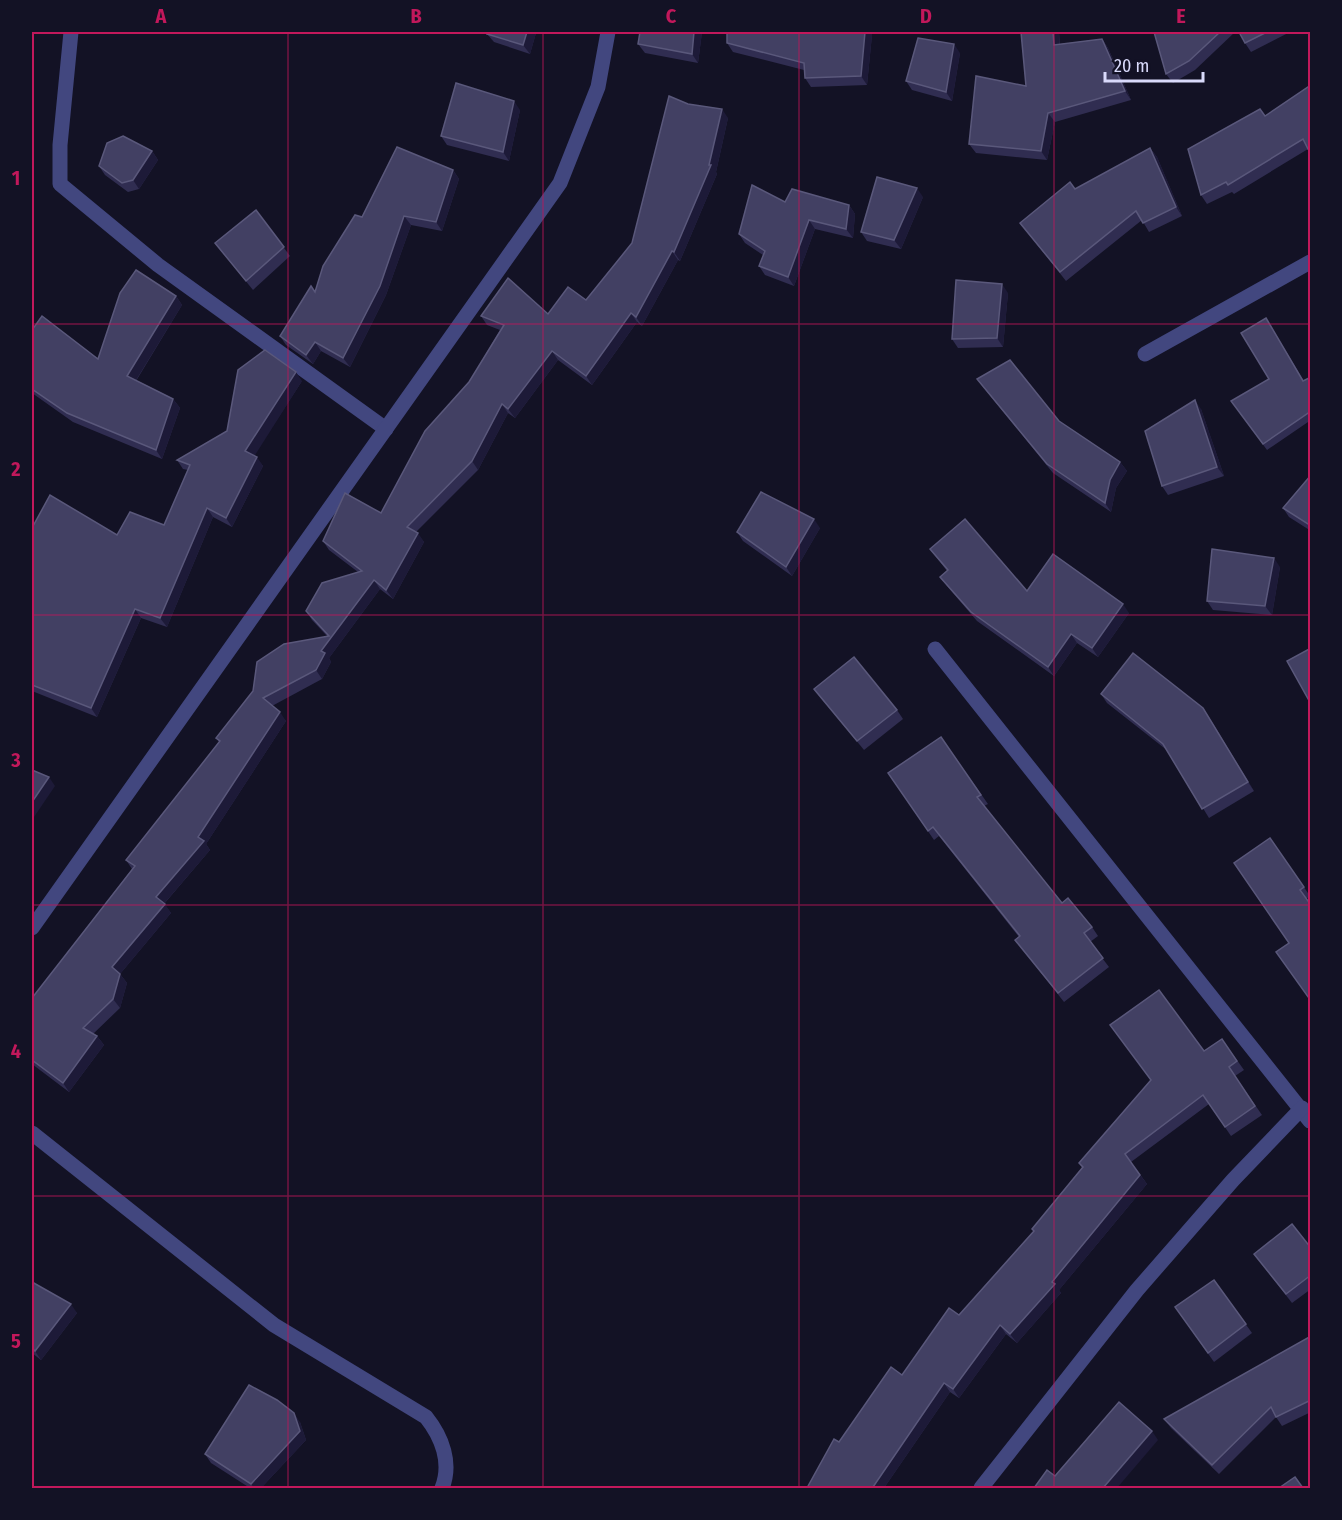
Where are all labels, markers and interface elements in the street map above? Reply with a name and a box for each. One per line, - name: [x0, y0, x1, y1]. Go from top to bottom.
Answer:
- text: A: [155, 4, 168, 28]
- text: B: [410, 4, 422, 28]
- text: C: [666, 4, 677, 28]
- text: D: [920, 4, 932, 28]
- text: E: [1176, 4, 1186, 28]
- scale bar: [1105, 45, 1202, 83]
- text: 20 m: [1114, 55, 1149, 77]
- text: 1: [12, 166, 20, 190]
- text: 2: [10, 457, 21, 481]
- text: 3: [10, 748, 21, 772]
- text: 4: [11, 1039, 21, 1063]
- text: 5: [11, 1329, 21, 1353]

